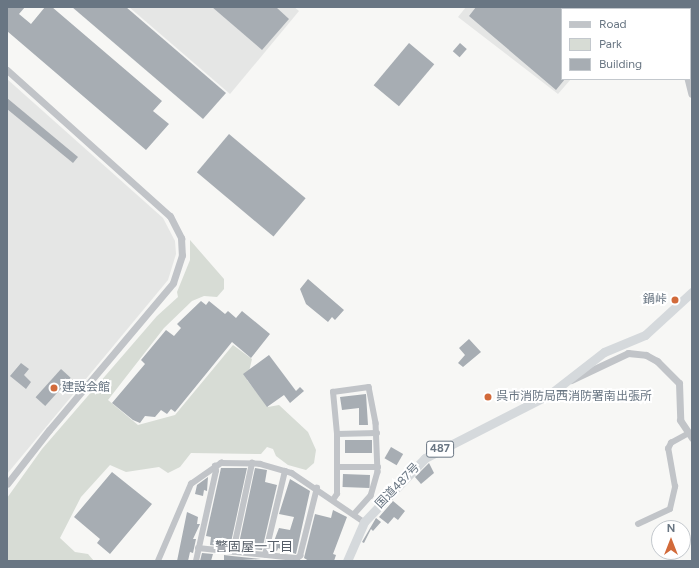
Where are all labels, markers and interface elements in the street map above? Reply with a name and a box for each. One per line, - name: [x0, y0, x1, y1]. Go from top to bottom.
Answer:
- legend: [561, 8, 691, 80]
- text: Road: [599, 17, 627, 31]
- text: Park: [599, 37, 622, 51]
- text: Building: [599, 57, 642, 71]
- place label: 鍋峠: [643, 293, 667, 307]
- marker: 鍋峠: [670, 295, 680, 305]
- place label: 建設会館: [62, 381, 110, 395]
- marker: 建設会館: [49, 383, 59, 393]
- place label: 呉市消防局西消防署南出張所: [496, 390, 652, 404]
- marker: 呉市消防局西消防署南出張所: [483, 392, 493, 402]
- road number: 487: [426, 440, 454, 458]
- street label: 国道487号: [373, 460, 423, 512]
- north arrow: [651, 520, 691, 560]
- text: N: [667, 522, 675, 535]
- district label: 警固屋一丁目: [215, 539, 293, 555]

